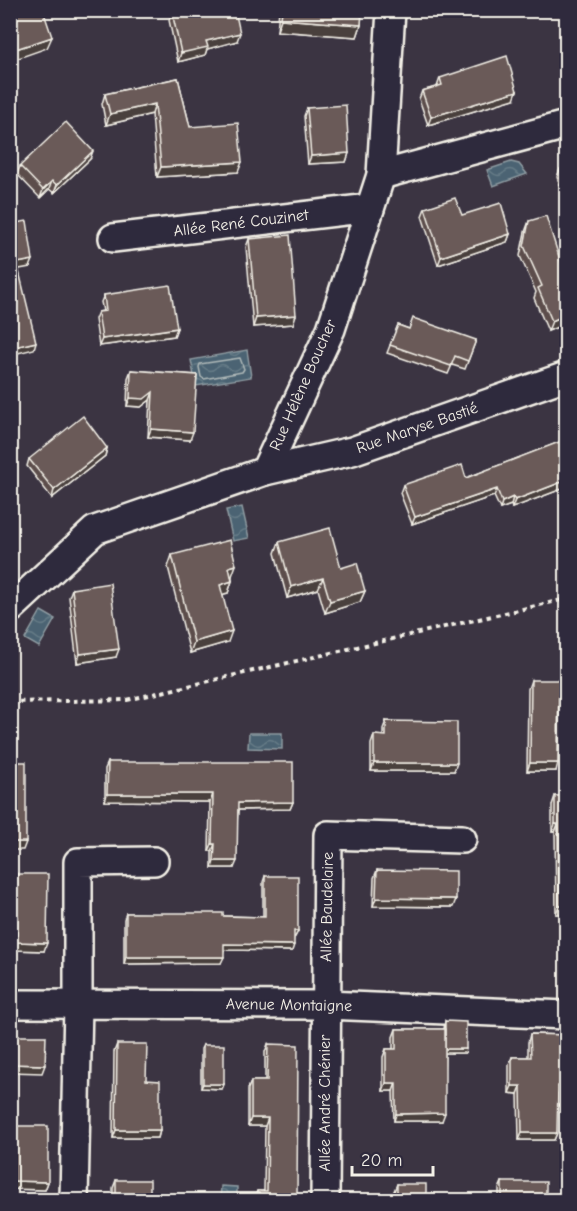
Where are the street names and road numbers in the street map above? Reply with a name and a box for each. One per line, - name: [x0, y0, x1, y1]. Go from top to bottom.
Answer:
- street label: Allée René Couzinet: [173, 206, 310, 240]
- street label: Rue Hélène Boucher: [266, 316, 340, 453]
- street label: Rue Maryse Bastié: [354, 399, 480, 457]
- street label: Allée Baudelaire: [317, 852, 337, 962]
- street label: Avenue Montaigne: [226, 995, 352, 1015]
- street label: Allée André Chénier: [316, 1034, 334, 1171]

